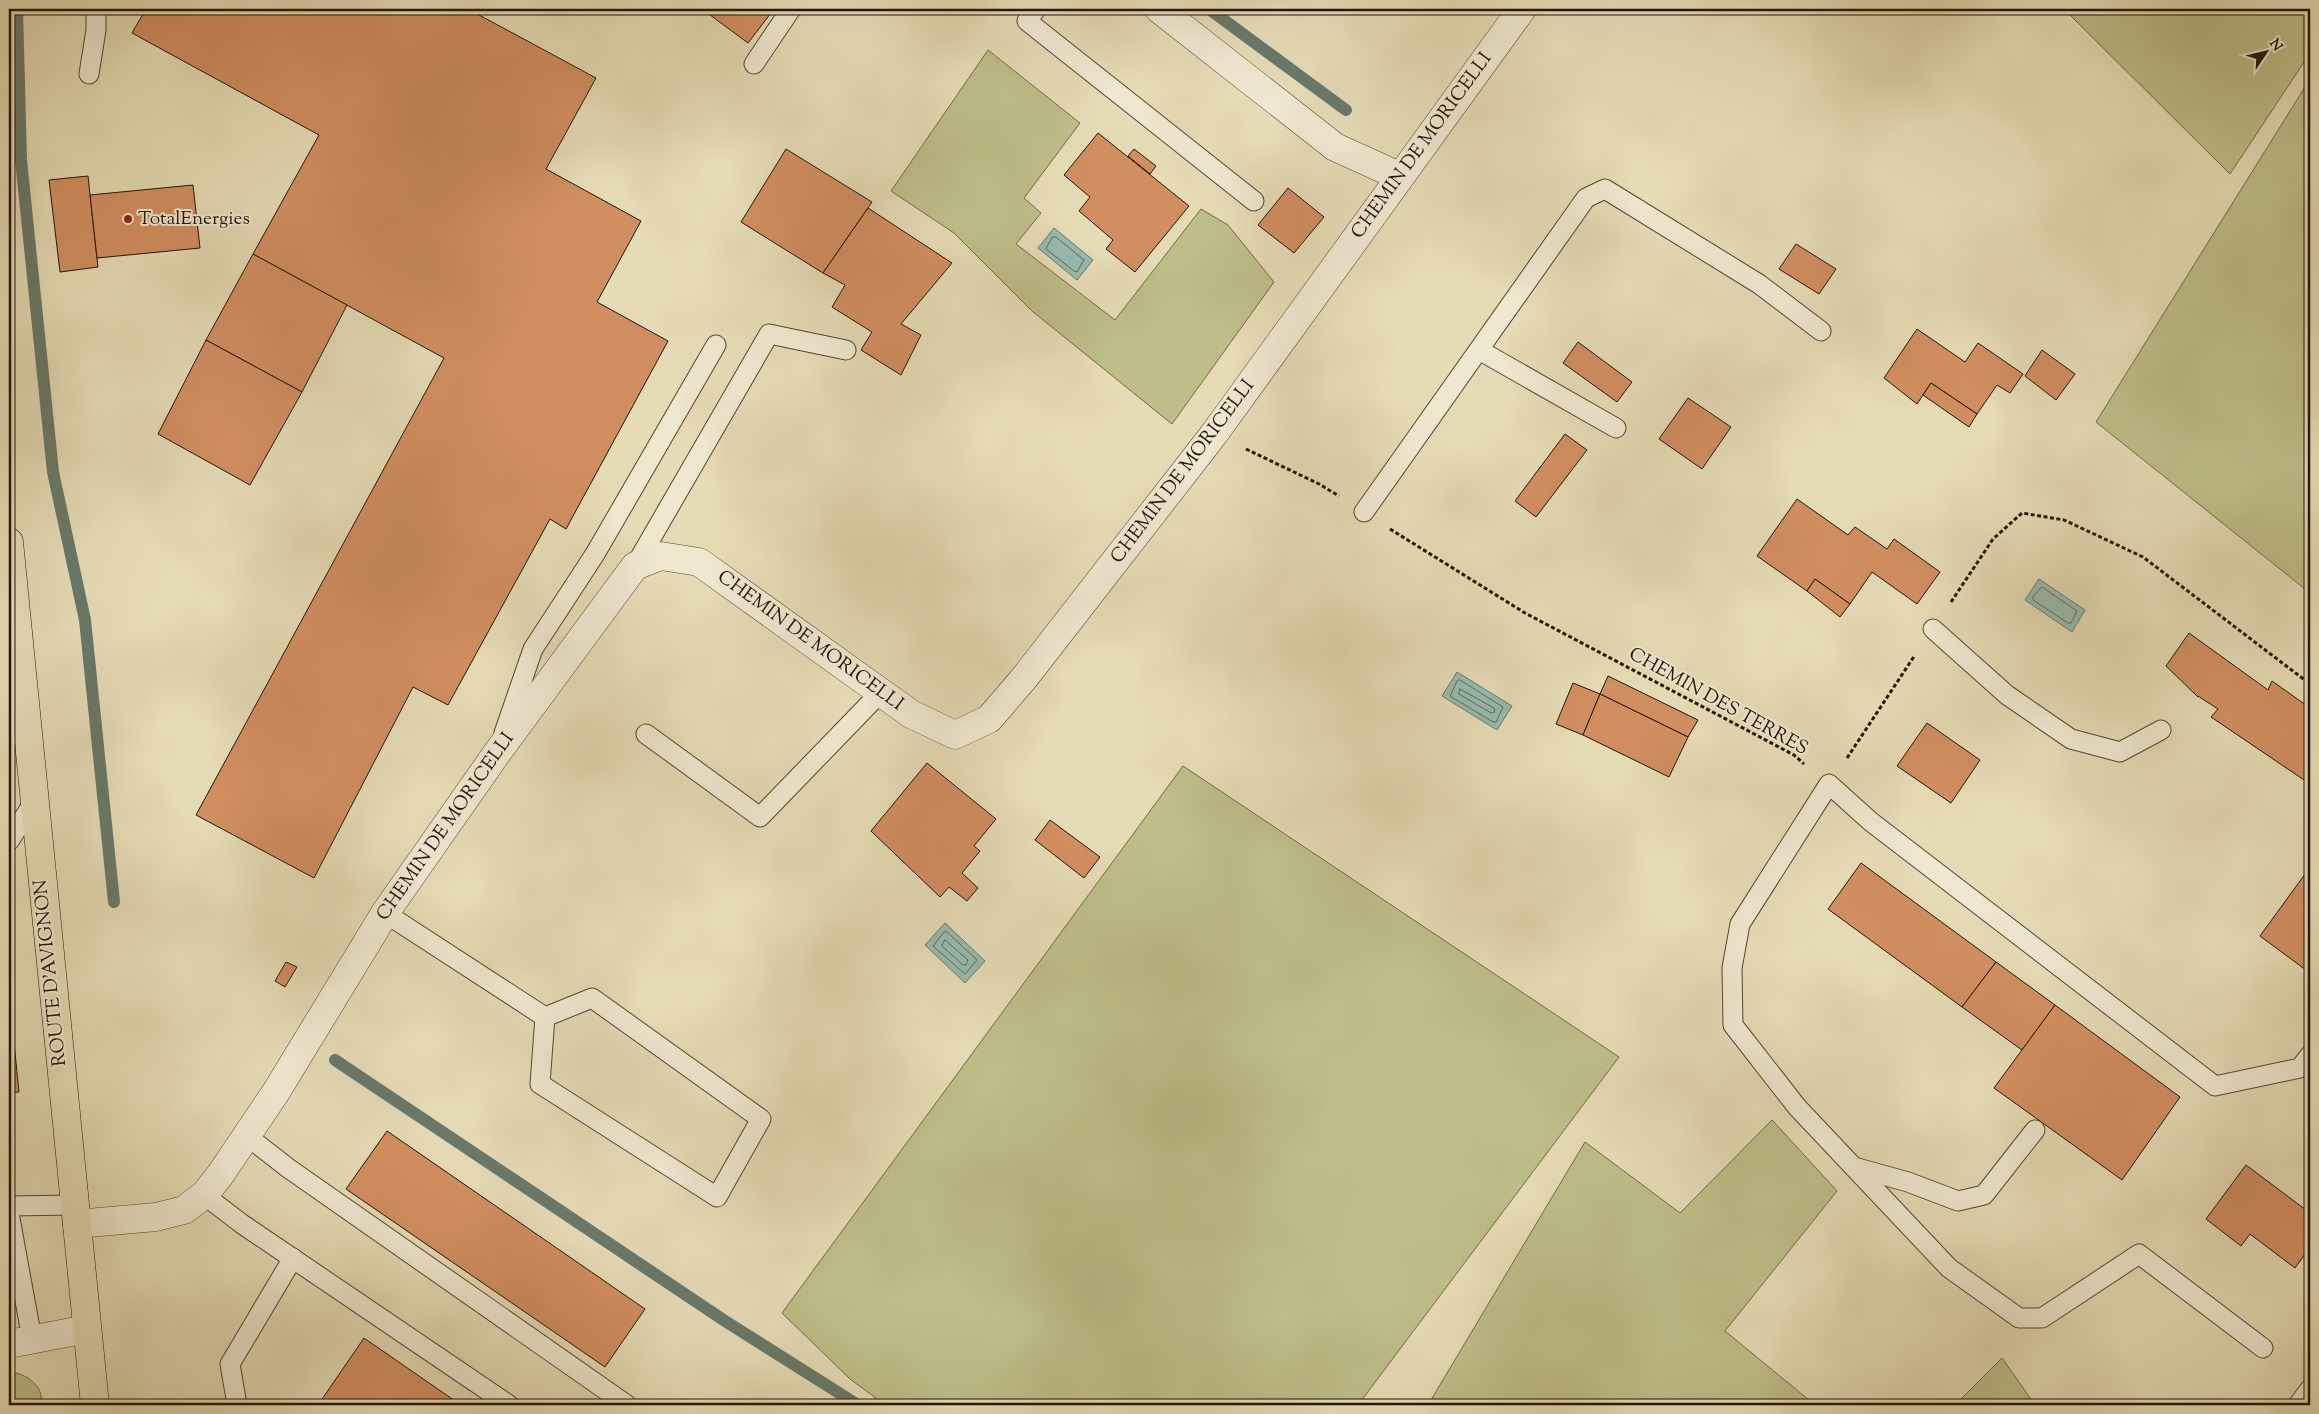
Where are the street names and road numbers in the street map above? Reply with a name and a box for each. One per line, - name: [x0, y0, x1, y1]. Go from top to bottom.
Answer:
- street label: CHEMIN DE MORICELLI: [1345, 47, 1499, 245]
- street label: CHEMIN DE MORICELLI: [1105, 374, 1261, 570]
- street label: CHEMIN DE MORICELLI: [711, 564, 909, 718]
- street label: CHEMIN DES TERRES: [1623, 641, 1813, 763]
- street label: CHEMIN DE MORICELLI: [371, 727, 521, 927]
- street label: ROUTE D'AVIGNON: [28, 878, 74, 1068]

